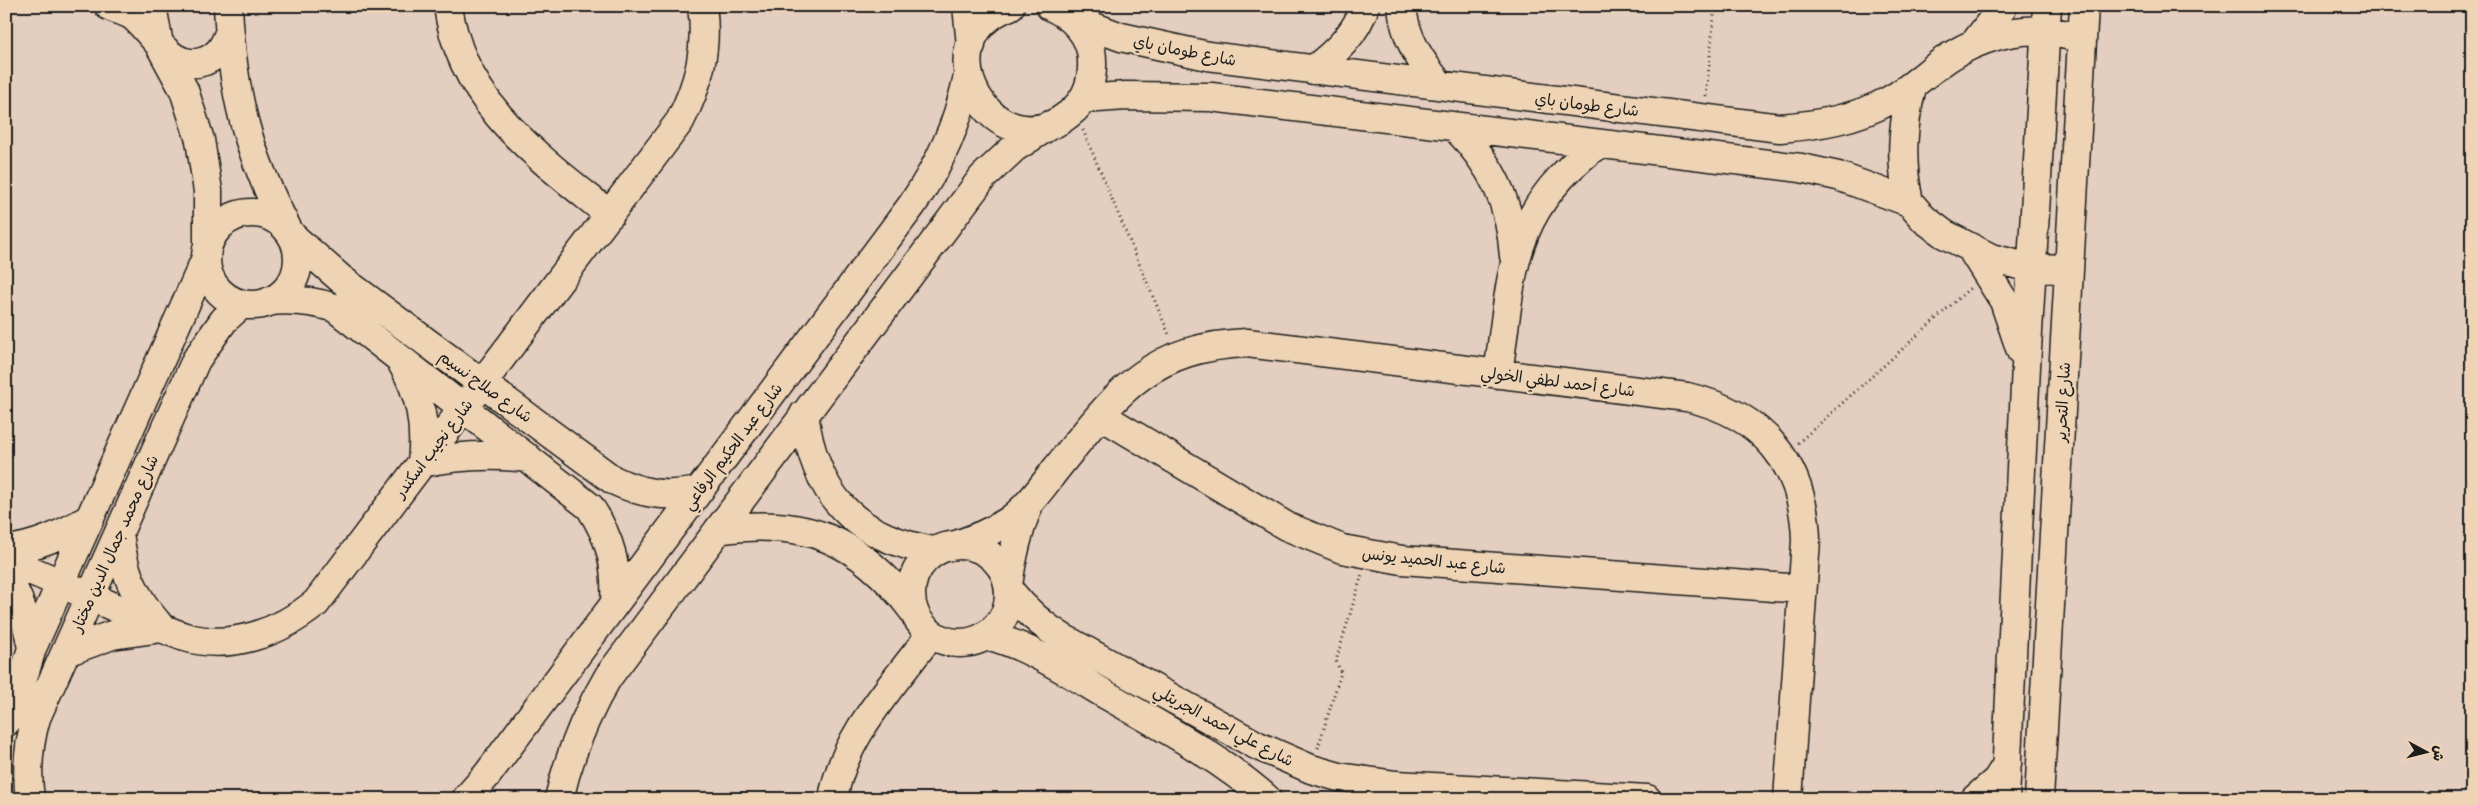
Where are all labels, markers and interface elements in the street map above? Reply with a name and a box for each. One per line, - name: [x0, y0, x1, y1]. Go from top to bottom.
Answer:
- street label: شارع طومان باي: [1131, 30, 1238, 72]
- street label: شارع طومان باي: [1534, 88, 1640, 122]
- street label: شارع صلاح نسيم: [434, 345, 537, 429]
- street label: شارع أحمد لطفي الخولي: [1479, 362, 1636, 405]
- street label: شارع التحرير: [2050, 362, 2076, 445]
- street label: شارع عبد الحكيم الرفاعي: [678, 378, 790, 517]
- street label: شارع نجيب اسكندر: [388, 395, 478, 504]
- street label: شارع محمد جمال الدين مختار: [65, 451, 164, 637]
- street label: شارع عبد الحميد يونس: [1361, 543, 1507, 579]
- street label: شارع علي احمد الجريتلي: [1148, 680, 1298, 775]
- north arrow: [2400, 728, 2450, 778]
- text: ش: [2429, 745, 2449, 762]

